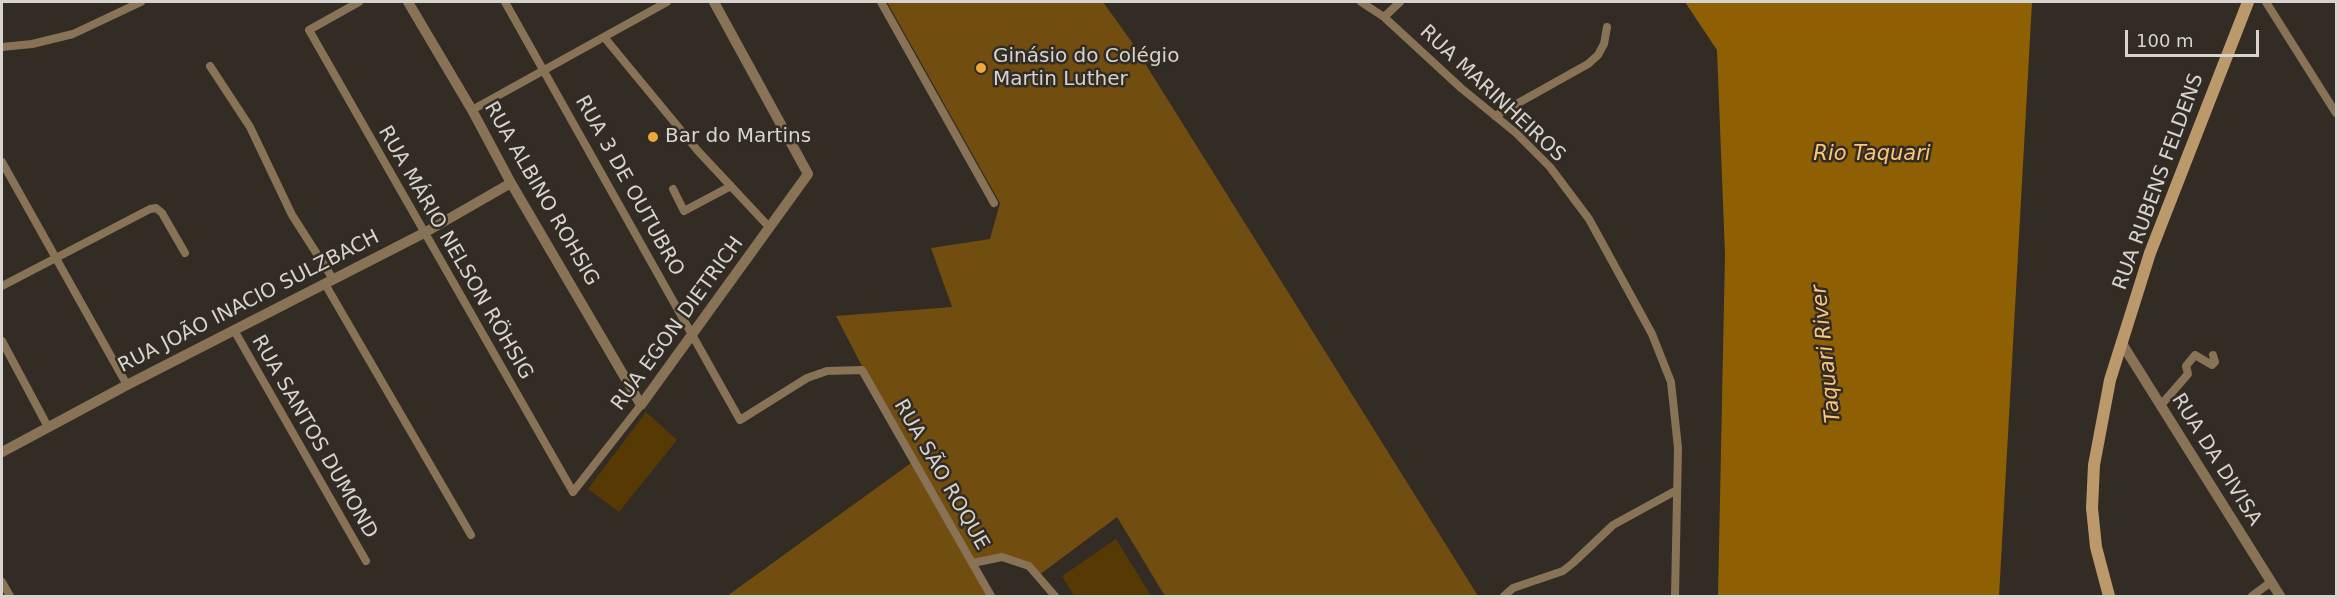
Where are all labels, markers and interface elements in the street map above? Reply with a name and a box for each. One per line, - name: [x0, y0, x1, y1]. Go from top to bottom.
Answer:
- scale bar: [2128, 18, 2262, 56]
- street label: RUA MARINHEIROS: [1414, 20, 1570, 168]
- text: 100 m: [2136, 30, 2194, 51]
- place label: Ginásio do Colégio Martin Luther: [993, 45, 1179, 92]
- marker: Ginásio do Colégio Martin Luther: [974, 61, 988, 75]
- street label: RUA RUBENS FELDENS: [2109, 71, 2209, 293]
- street label: RUA 3 DE OUTUBRO: [569, 92, 689, 280]
- street label: RUA ALBINO ROHSIG: [478, 98, 604, 290]
- street label: RUA MÁRIO NELSON RÖHSIG: [372, 122, 538, 384]
- place label: Bar do Martins: [665, 125, 811, 149]
- marker: Bar do Martins: [646, 130, 660, 144]
- water label: Rio Taquari: [1813, 142, 1931, 168]
- street label: RUA JOÃO INACIO SULZBACH: [114, 226, 384, 378]
- street label: RUA EGON DIETRICH: [607, 233, 749, 415]
- water label: Taquari River: [1807, 284, 1847, 424]
- street label: RUA SANTOS DUMOND: [246, 331, 382, 543]
- street label: RUA DA DIVISA: [2166, 389, 2266, 531]
- street label: RUA SÃO ROQUE: [888, 396, 994, 554]

